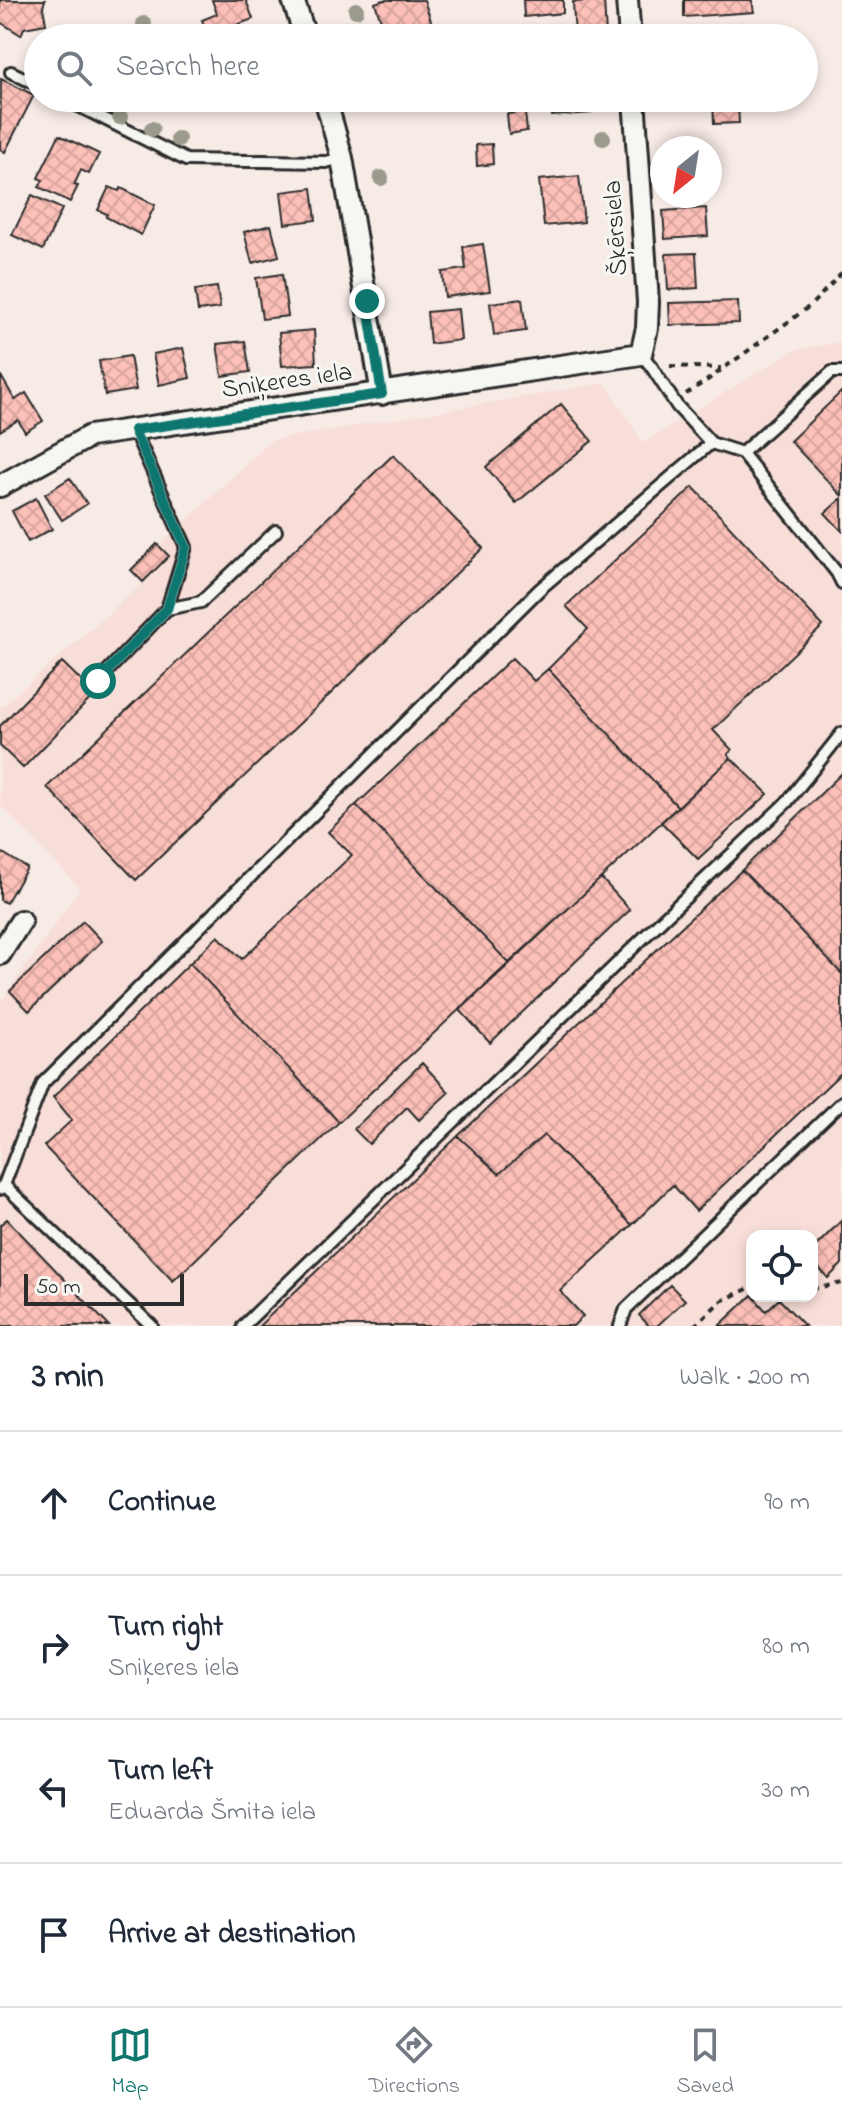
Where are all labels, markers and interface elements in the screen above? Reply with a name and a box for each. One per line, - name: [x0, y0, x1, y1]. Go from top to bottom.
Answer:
- search box: [24, 24, 818, 112]
- icon: search: [52, 46, 96, 90]
- text: Search here: [116, 46, 260, 90]
- north arrow: [650, 136, 722, 208]
- street label: Šķērsiela: [595, 179, 639, 277]
- route end: [349, 283, 385, 319]
- street label: Sniķeres iela: [219, 354, 355, 410]
- route start: [80, 663, 116, 699]
- map controls: [746, 1230, 818, 1302]
- button: locate: [746, 1230, 818, 1302]
- scale bar: [24, 1270, 184, 1306]
- text: 50 m: [36, 1272, 81, 1304]
- text: 3 min: [32, 1353, 104, 1403]
- text: Walk · 200 m: [679, 1359, 810, 1397]
- icon: ahead: [32, 1481, 76, 1525]
- text: Continue: [108, 1481, 216, 1525]
- text: 90 m: [764, 1484, 810, 1522]
- text: Turn right: [108, 1606, 223, 1650]
- icon: right: [32, 1625, 76, 1669]
- text: 80 m: [762, 1628, 810, 1666]
- text: Sniķeres iela: [108, 1650, 239, 1688]
- text: Turn left: [108, 1750, 213, 1794]
- icon: left: [32, 1769, 76, 1813]
- text: 30 m: [761, 1772, 810, 1810]
- text: Eduarda Šmita iela: [108, 1794, 316, 1832]
- icon: arrive: [32, 1913, 76, 1957]
- text: Arrive at destination: [108, 1913, 356, 1957]
- tab: Map: [108, 2023, 152, 2103]
- tab: Directions: [369, 2023, 460, 2103]
- tab: Saved: [676, 2023, 734, 2103]

